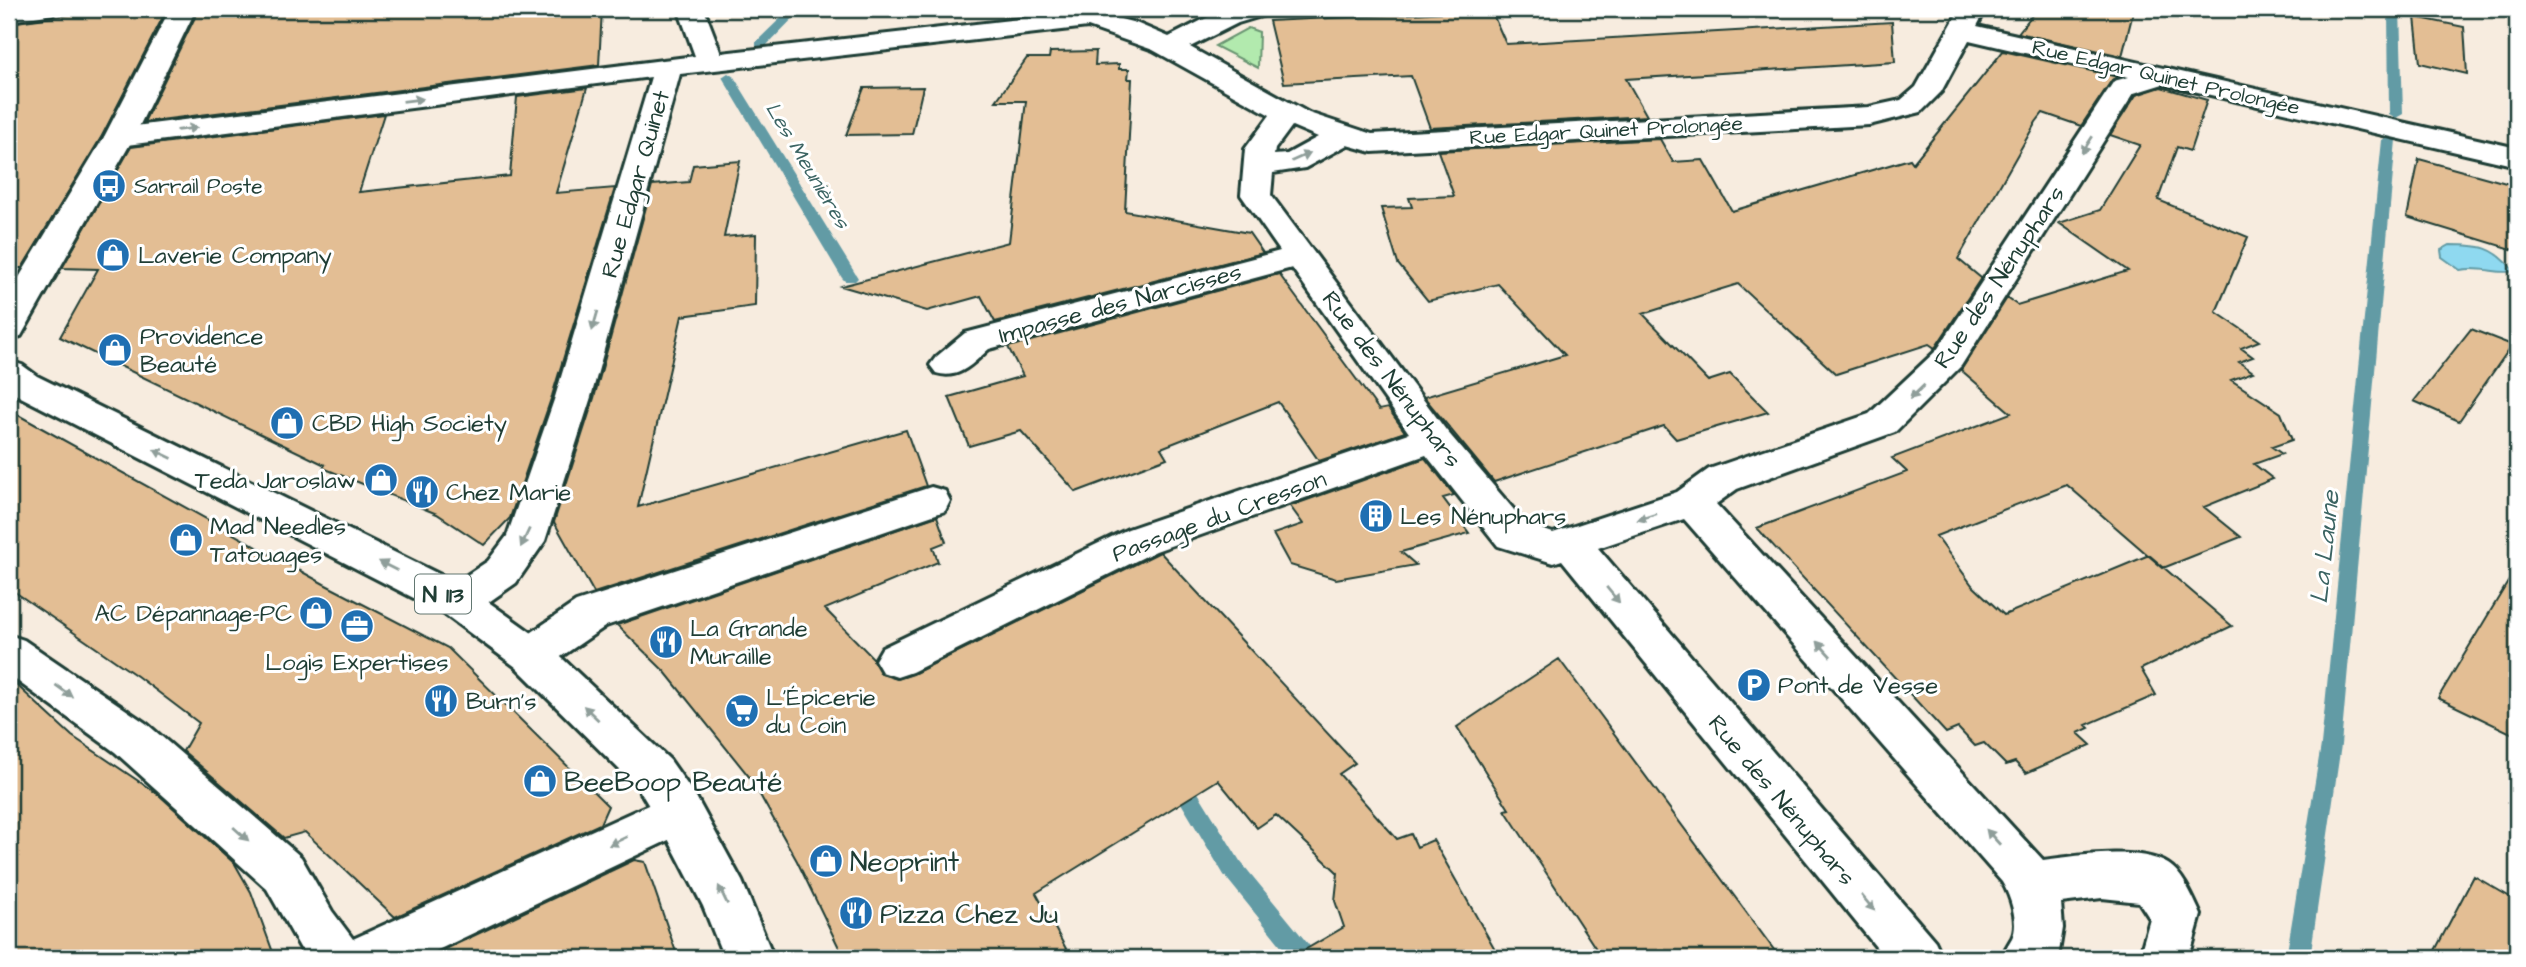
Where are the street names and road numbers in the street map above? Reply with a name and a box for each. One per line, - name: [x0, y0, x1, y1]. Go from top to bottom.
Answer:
- street label: Rue Edgar Quinet Prolongée: [2029, 33, 2302, 124]
- street label: Rue Edgar Quinet: [593, 86, 680, 282]
- street label: Rue Edgar Quinet Prolongée: [1469, 109, 1744, 154]
- street label: Rue des Nénuphars: [1926, 179, 2074, 376]
- street label: Impasse des Narcisses: [995, 255, 1245, 353]
- street label: Rue des Nénuphars: [1313, 284, 1469, 475]
- street label: Passage du Cresson: [1107, 462, 1332, 572]
- road number: N 113: [415, 574, 471, 614]
- street label: Rue des Nénuphars: [1699, 708, 1863, 893]

